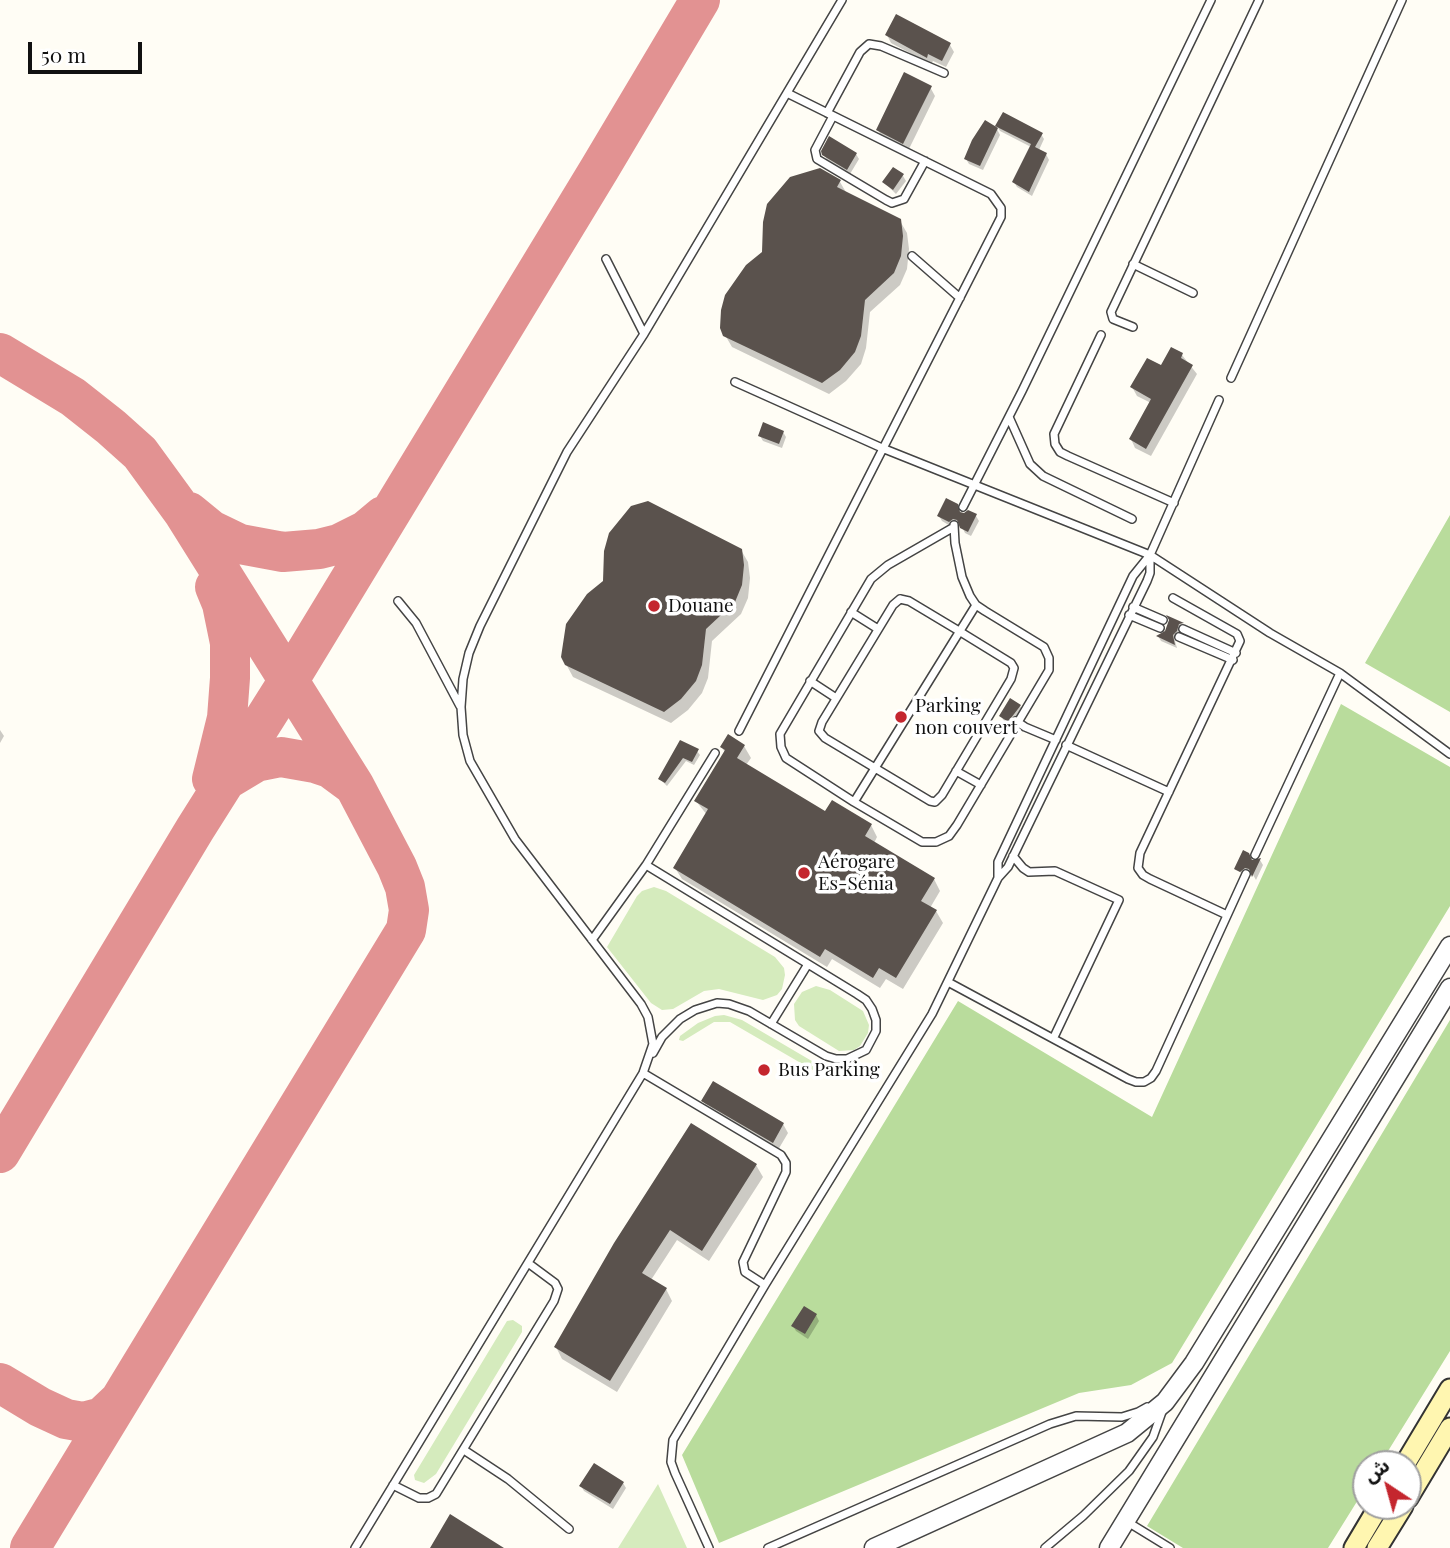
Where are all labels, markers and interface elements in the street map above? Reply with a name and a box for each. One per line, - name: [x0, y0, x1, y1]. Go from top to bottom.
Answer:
- scale bar: [32, 28, 145, 72]
- text: 50 m: [41, 40, 86, 68]
- place label: Douane: [668, 595, 734, 617]
- marker: Douane: [646, 598, 662, 614]
- place label: Parking non couvert: [915, 695, 1017, 739]
- marker: Parking non couvert: [893, 709, 909, 725]
- place label: Aérogare Es-Sénia: [818, 851, 895, 895]
- marker: Aérogare Es-Sénia: [796, 865, 812, 881]
- place label: Bus Parking: [778, 1059, 880, 1081]
- marker: Bus Parking: [756, 1062, 772, 1078]
- north arrow: [1352, 1450, 1422, 1520]
- text: ش: [1358, 1451, 1394, 1488]

